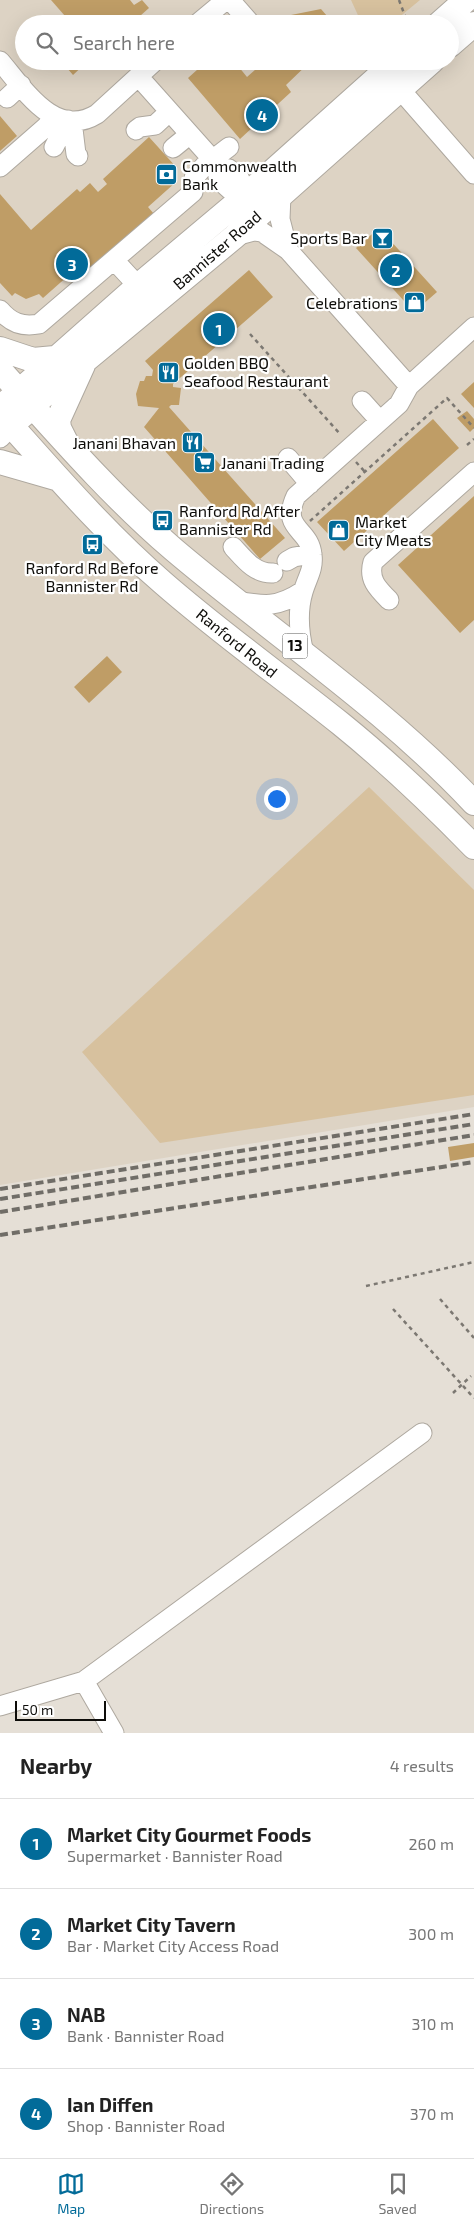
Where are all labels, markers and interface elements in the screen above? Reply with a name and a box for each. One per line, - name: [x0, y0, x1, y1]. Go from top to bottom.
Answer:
- search box: [15, 15, 459, 70]
- icon: search: [33, 29, 61, 57]
- text: Search here: [73, 31, 175, 54]
- pin: 4: [246, 96, 278, 134]
- place label: Commonwealth Bank: [182, 156, 297, 193]
- bank icon: Commonwealth Bank: [154, 163, 178, 187]
- street label: Bannister Road: [169, 206, 265, 293]
- bar icon: Sports Bar: [371, 226, 395, 250]
- place label: Sports Bar: [290, 228, 368, 247]
- pin: 3: [56, 245, 88, 283]
- pin: 2: [380, 251, 412, 289]
- shop icon: Celebrations: [402, 291, 426, 315]
- place label: Celebrations: [306, 293, 398, 312]
- pin: 1: [203, 310, 235, 348]
- place label: Golden BBQ Seafood Restaurant: [184, 353, 328, 390]
- restaurant icon: Golden BBQ Seafood Restaurant: [156, 360, 180, 384]
- restaurant icon: Janani Bhavan: [180, 431, 204, 455]
- place label: Janani Bhavan: [72, 433, 176, 452]
- supermarket icon: Janani Trading: [193, 451, 217, 475]
- place label: Janani Trading: [221, 453, 324, 472]
- place label: Ranford Rd After Bannister Rd: [179, 501, 301, 538]
- bus stop icon: Ranford Rd After Bannister Rd: [151, 508, 175, 532]
- place label: Market City Meats: [355, 512, 432, 549]
- shop icon: Market City Meats: [327, 519, 351, 543]
- bus stop icon: Ranford Rd Before Bannister Rd: [80, 532, 104, 556]
- place label: Ranford Rd Before Bannister Rd: [26, 558, 158, 595]
- street label: Ranford Road: [193, 604, 282, 681]
- road number: 13: [282, 634, 308, 658]
- your location: [264, 786, 290, 812]
- scale bar: [15, 1698, 106, 1721]
- text: 50 m: [22, 1701, 53, 1718]
- text: Nearby: [20, 1753, 92, 1778]
- text: 4 results: [390, 1756, 454, 1775]
- text: Market City Gourmet Foods: [67, 1823, 311, 1846]
- text: 1: [33, 1834, 39, 1853]
- text: 260 m: [409, 1834, 454, 1853]
- text: Supermarket · Bannister Road: [67, 1846, 283, 1865]
- text: Market City Tavern: [67, 1913, 236, 1936]
- text: 2: [31, 1924, 41, 1943]
- text: 300 m: [408, 1924, 454, 1943]
- text: Bar · Market City Access Road: [67, 1936, 279, 1955]
- text: NAB: [67, 2003, 105, 2026]
- text: 3: [31, 2014, 41, 2033]
- text: 310 m: [412, 2014, 454, 2033]
- text: Bank · Bannister Road: [67, 2026, 224, 2045]
- text: Ian Diffen: [67, 2093, 154, 2116]
- text: 4: [31, 2104, 41, 2123]
- text: 370 m: [410, 2104, 454, 2123]
- text: Shop · Bannister Road: [67, 2116, 225, 2135]
- tab: Map: [57, 2170, 85, 2217]
- tab: Directions: [200, 2170, 264, 2217]
- tab: Saved: [378, 2170, 417, 2217]

